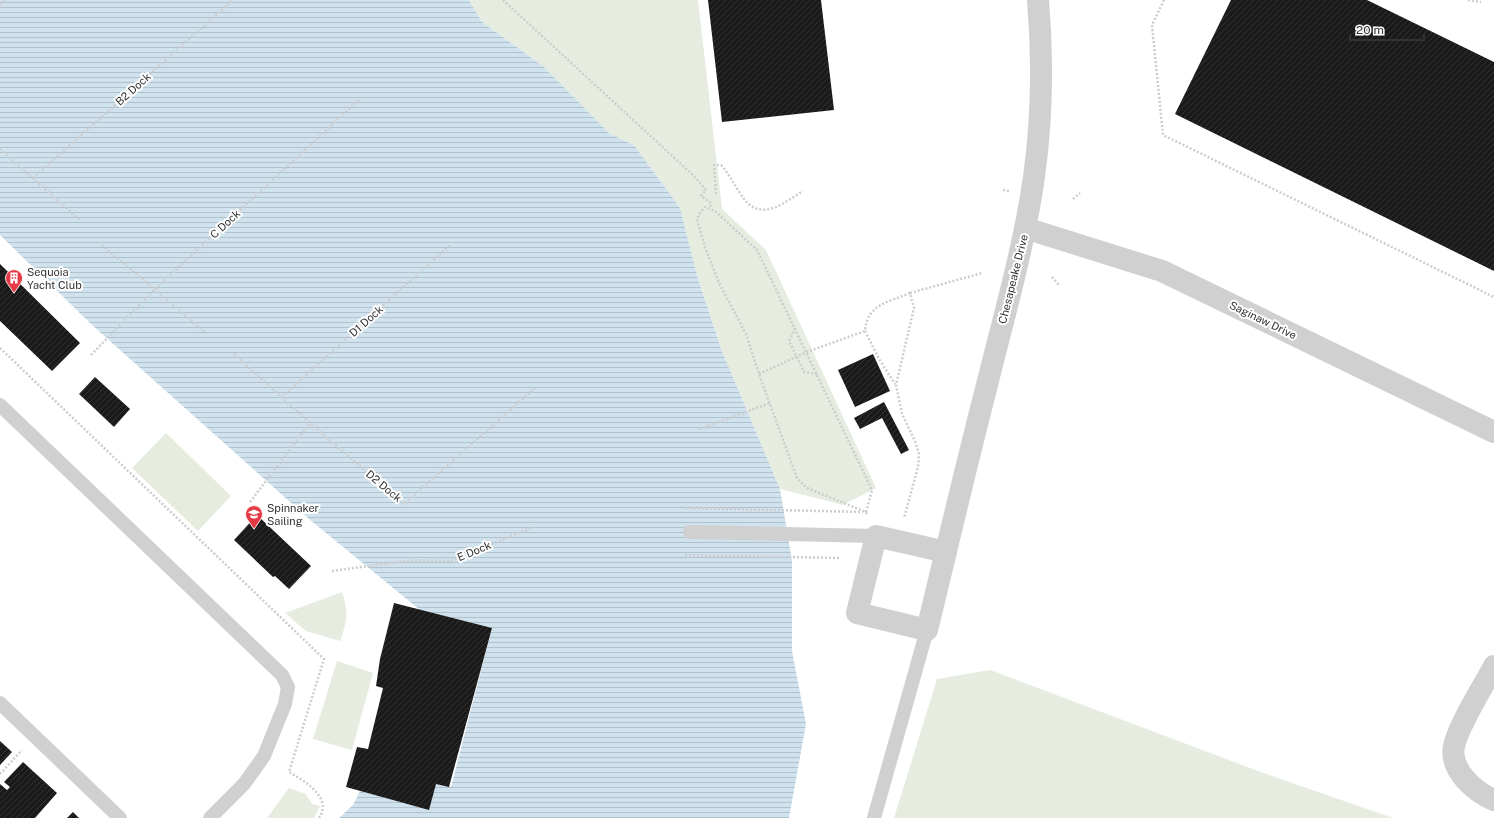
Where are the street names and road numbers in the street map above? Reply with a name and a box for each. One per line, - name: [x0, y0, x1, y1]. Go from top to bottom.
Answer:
- street label: B2 Dock: [113, 70, 153, 108]
- street label: C Dock: [208, 207, 242, 241]
- street label: Chesapeake Drive: [996, 233, 1030, 325]
- street label: Saginaw Drive: [1228, 299, 1298, 341]
- street label: D1 Dock: [347, 303, 385, 339]
- street label: D2 Dock: [364, 468, 404, 504]
- street label: E Dock: [455, 539, 493, 563]

